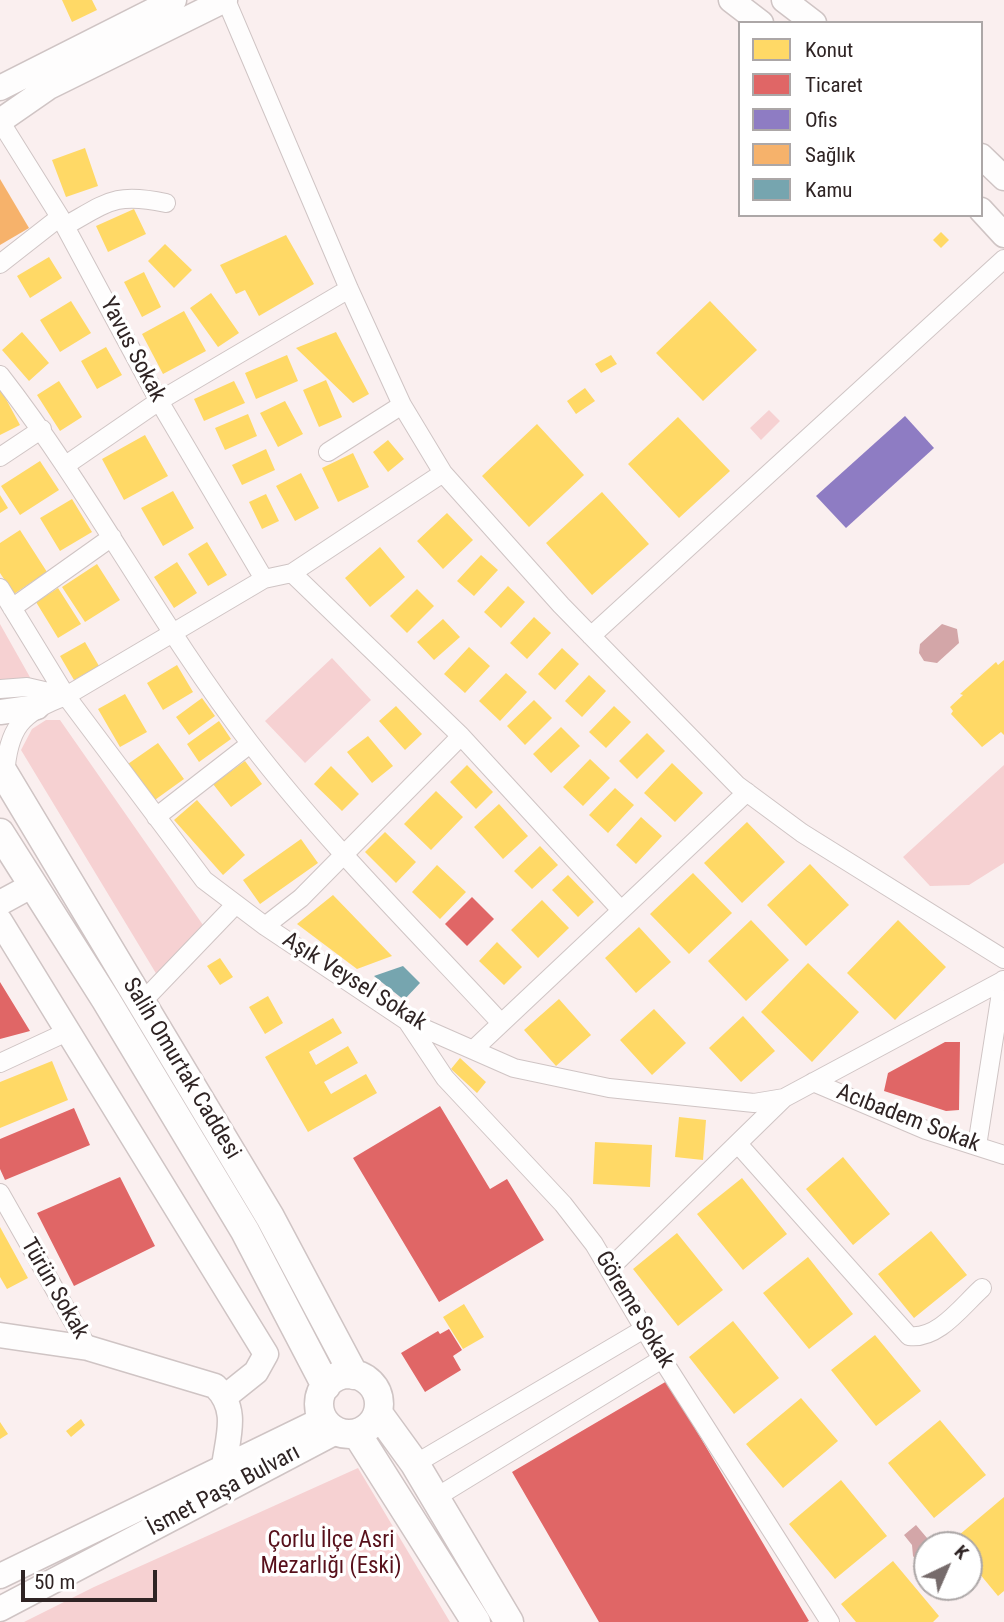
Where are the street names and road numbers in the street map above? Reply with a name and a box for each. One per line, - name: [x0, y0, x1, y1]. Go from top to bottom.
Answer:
- street label: Yavus Sokak: [93, 293, 171, 407]
- street label: Aşık Veysel Sokak: [277, 927, 431, 1037]
- street label: Salih Omurtak Caddesi: [116, 973, 246, 1165]
- street label: Acıbadem Sokak: [832, 1079, 984, 1159]
- street label: Türün Sokak: [14, 1234, 94, 1344]
- street label: Göreme Sokak: [588, 1247, 680, 1373]
- street label: İsmet Paşa Bulvarı: [143, 1439, 305, 1543]

